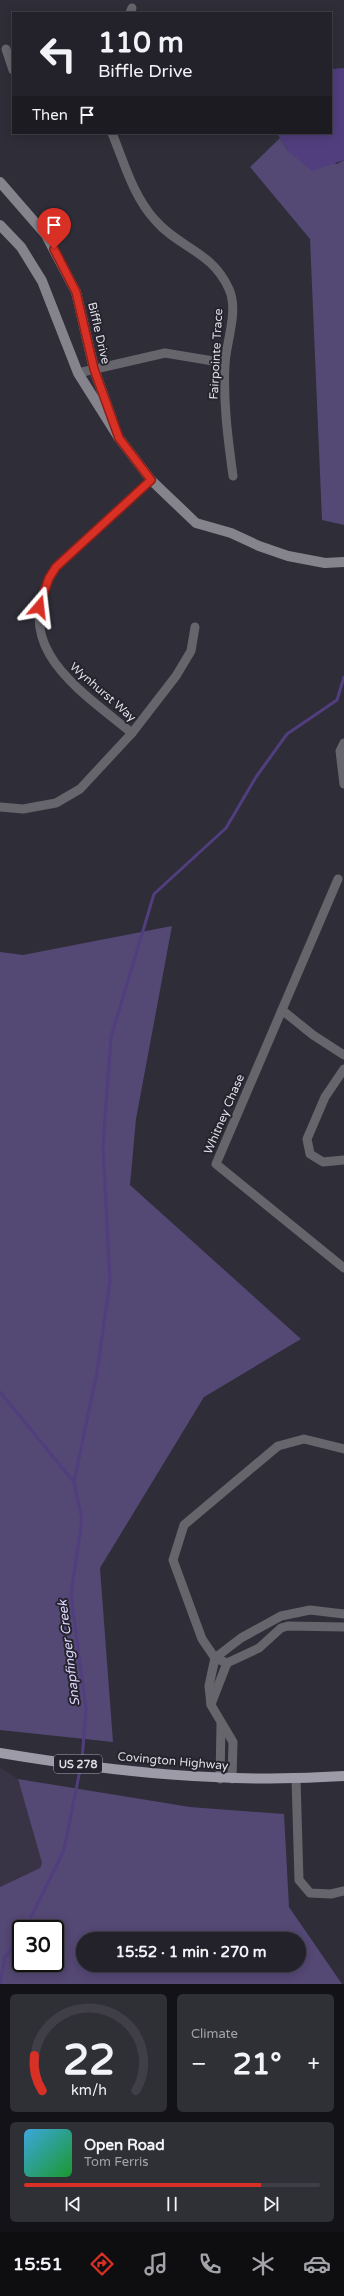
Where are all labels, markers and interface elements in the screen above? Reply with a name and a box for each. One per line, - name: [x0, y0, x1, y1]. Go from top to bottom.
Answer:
- text: 110 m: [98, 26, 184, 60]
- icon: left: [32, 28, 84, 80]
- text: Biffle Drive: [98, 60, 193, 82]
- icon: arrive: [76, 104, 98, 126]
- text: Then: [32, 106, 68, 124]
- pin: [37, 208, 71, 249]
- icon: arrive: [43, 214, 65, 236]
- street label: Biffle Drive: [85, 301, 113, 365]
- street label: Fairpointe Trace: [207, 308, 225, 400]
- position arrow: [18, 586, 60, 628]
- street label: Wynhurst Way: [67, 659, 139, 725]
- street label: Whitney Chase: [201, 1072, 247, 1156]
- water label: Snapfinger Creek: [54, 1598, 83, 1707]
- street label: Covington Highway: [117, 1749, 229, 1773]
- road number: US 278: [54, 1755, 102, 1773]
- speed limit sign: 30: [12, 1920, 64, 1972]
- text: 15:52 · 1 min · 270 m: [116, 1943, 266, 1961]
- text: Climate: [191, 2026, 238, 2042]
- text: 22: [62, 2036, 115, 2086]
- text: 21°: [233, 2046, 282, 2083]
- text: −: [191, 2051, 207, 2077]
- text: +: [308, 2051, 320, 2077]
- text: km/h: [71, 2082, 106, 2099]
- text: Open Road: [84, 2136, 165, 2154]
- text: Tom Ferris: [84, 2154, 148, 2170]
- icon: previous: [62, 2193, 84, 2215]
- icon: pause: [161, 2193, 183, 2215]
- icon: next: [260, 2193, 282, 2215]
- icon: directions: [88, 2250, 116, 2278]
- icon: music: [142, 2250, 170, 2278]
- icon: phone: [196, 2250, 224, 2278]
- icon: climate: [249, 2250, 277, 2278]
- icon: car: [303, 2250, 331, 2278]
- text: 15:51: [13, 2253, 63, 2275]

